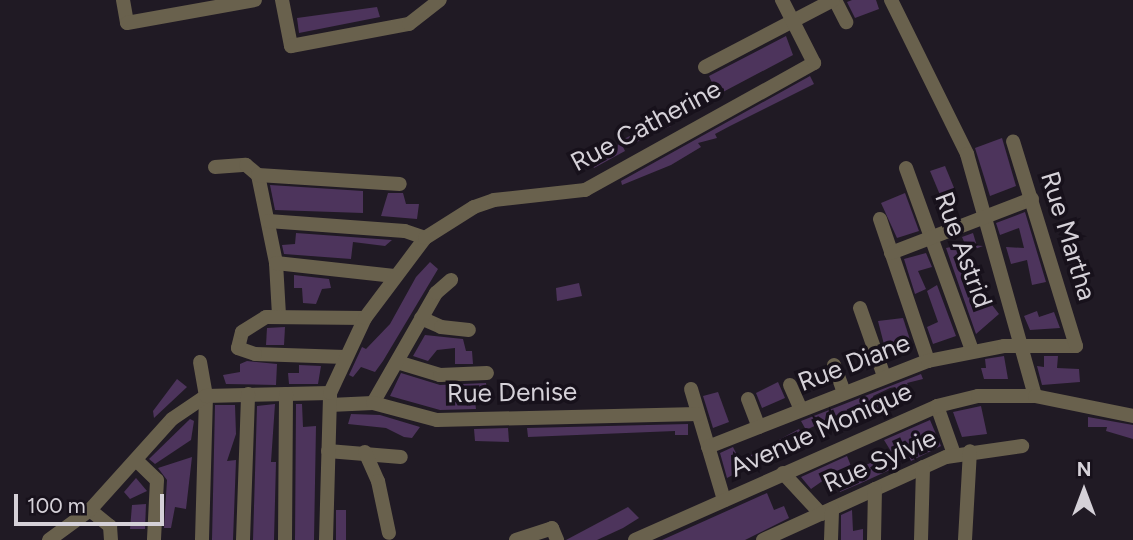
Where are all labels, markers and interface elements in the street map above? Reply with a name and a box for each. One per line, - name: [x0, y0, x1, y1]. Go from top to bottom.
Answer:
- street label: Rue Catherine: [566, 73, 726, 179]
- street label: Rue Martha: [1034, 168, 1102, 304]
- street label: Rue Astrid: [928, 188, 998, 312]
- street label: Rue Diane: [794, 327, 914, 399]
- street label: Rue Denise: [447, 376, 577, 410]
- street label: Avenue Monique: [725, 376, 917, 484]
- street label: Rue Sylvie: [819, 422, 941, 500]
- north arrow: [1049, 456, 1119, 526]
- text: N: [1077, 458, 1091, 481]
- scale bar: [18, 480, 168, 524]
- text: 100 m: [27, 493, 86, 518]

